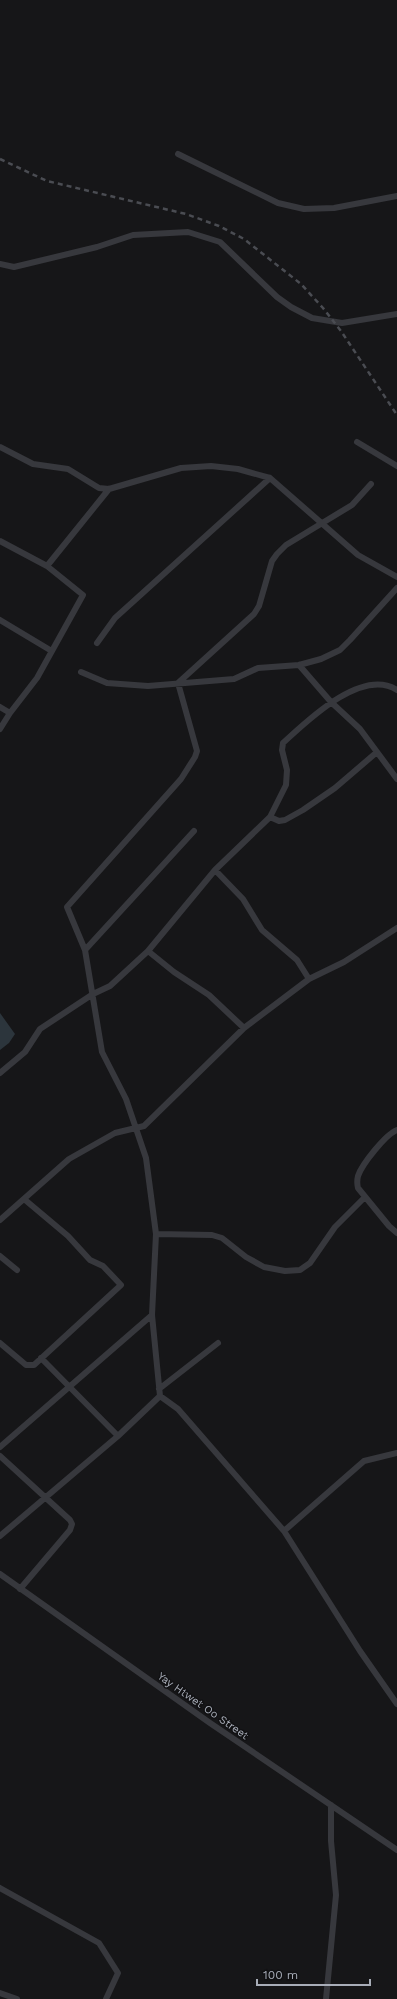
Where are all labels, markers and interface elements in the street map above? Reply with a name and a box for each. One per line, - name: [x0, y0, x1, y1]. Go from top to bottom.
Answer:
- street label: Yay Htwet Oo Street: [155, 1670, 251, 1743]
- scale bar: [257, 1961, 370, 1987]
- text: 100 m: [263, 1968, 298, 1982]

